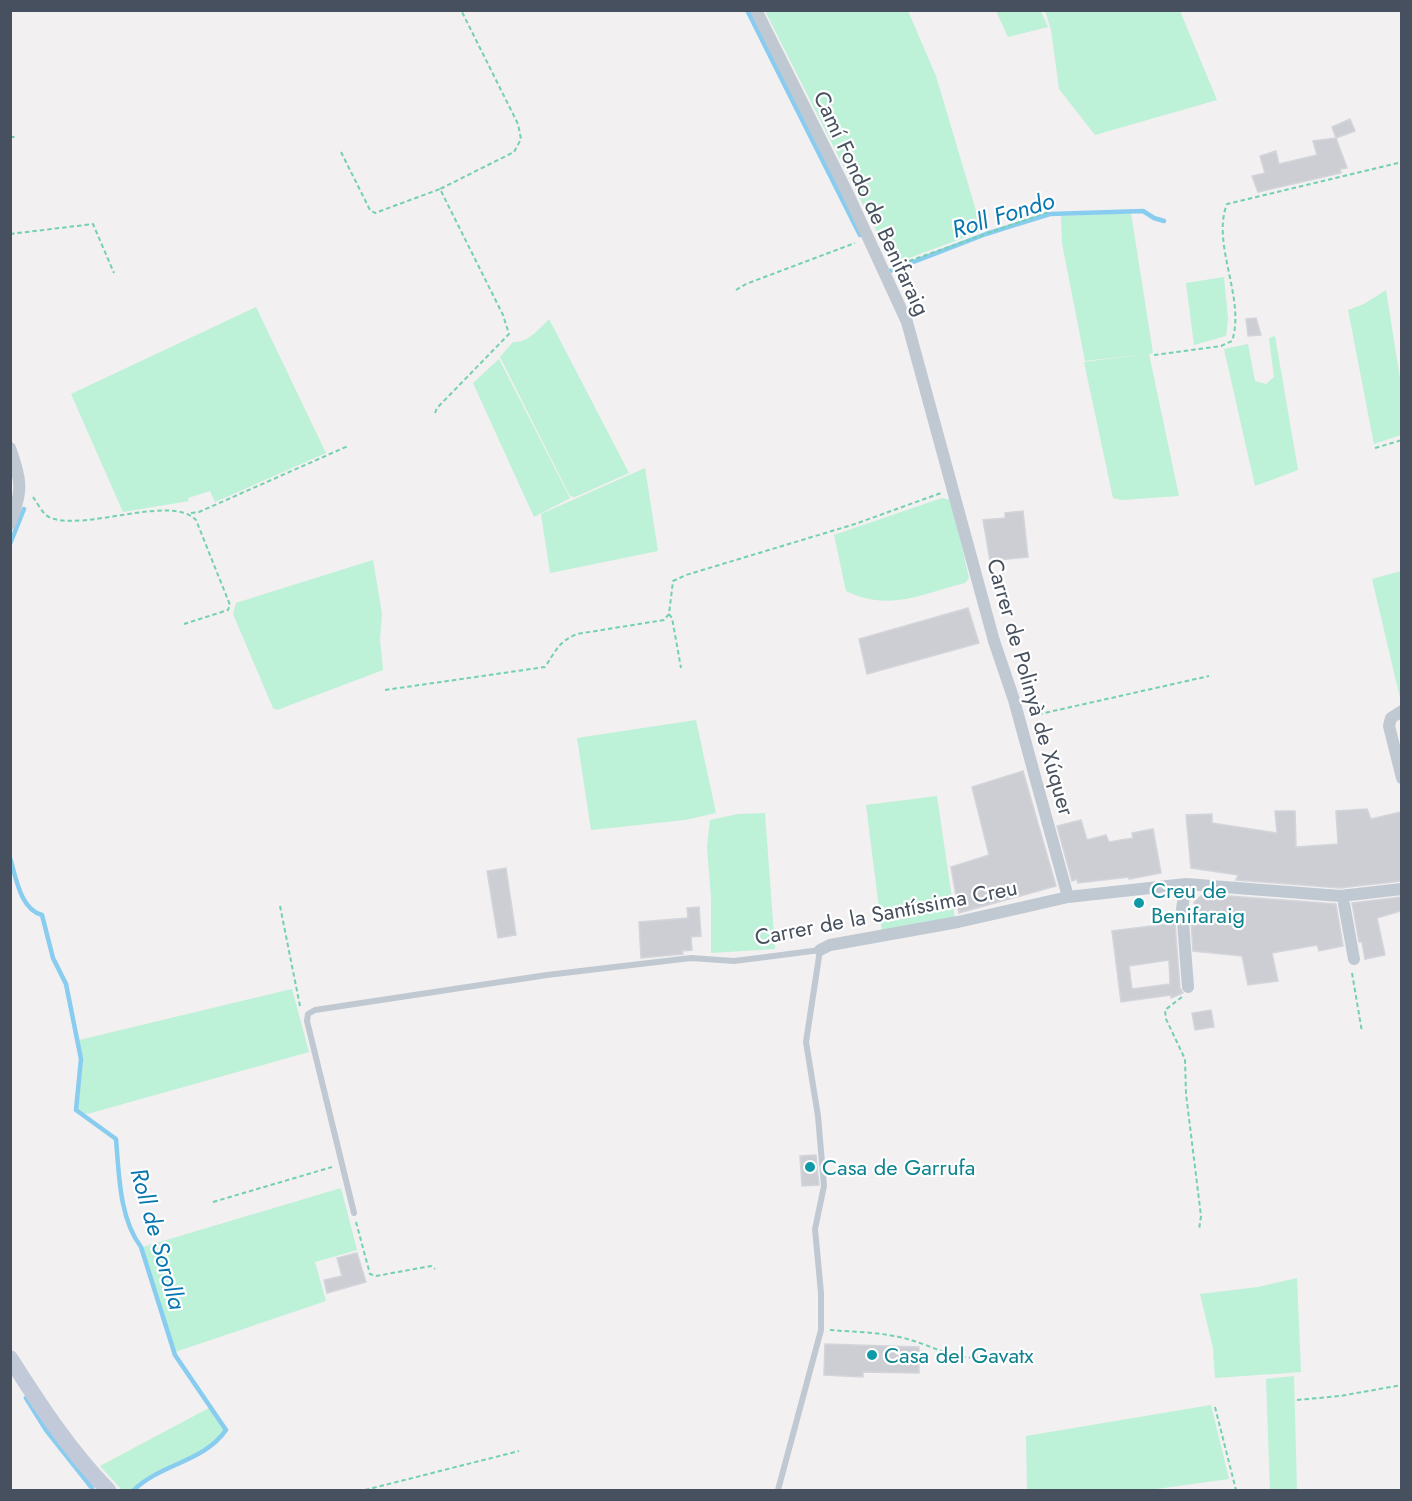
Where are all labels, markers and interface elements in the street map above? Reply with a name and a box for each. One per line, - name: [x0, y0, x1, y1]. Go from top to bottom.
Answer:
- street label: Camí Fondo de Benifaraig: [806, 85, 938, 321]
- water label: Roll Fondo: [947, 182, 1059, 247]
- street label: Carrer de Polinyà de Xúquer: [979, 555, 1083, 820]
- street label: Carrer de la Santíssima Creu: [752, 871, 1020, 953]
- place label: Creu de Benifaraig: [1151, 874, 1245, 931]
- marker: Creu de Benifaraig: [1132, 896, 1146, 910]
- place label: Casa de Garrufa: [822, 1151, 975, 1183]
- marker: Casa de Garrufa: [803, 1160, 817, 1174]
- water label: Roll de Sorolla: [122, 1164, 195, 1314]
- place label: Casa del Gavatx: [884, 1339, 1034, 1371]
- marker: Casa del Gavatx: [865, 1348, 879, 1362]

